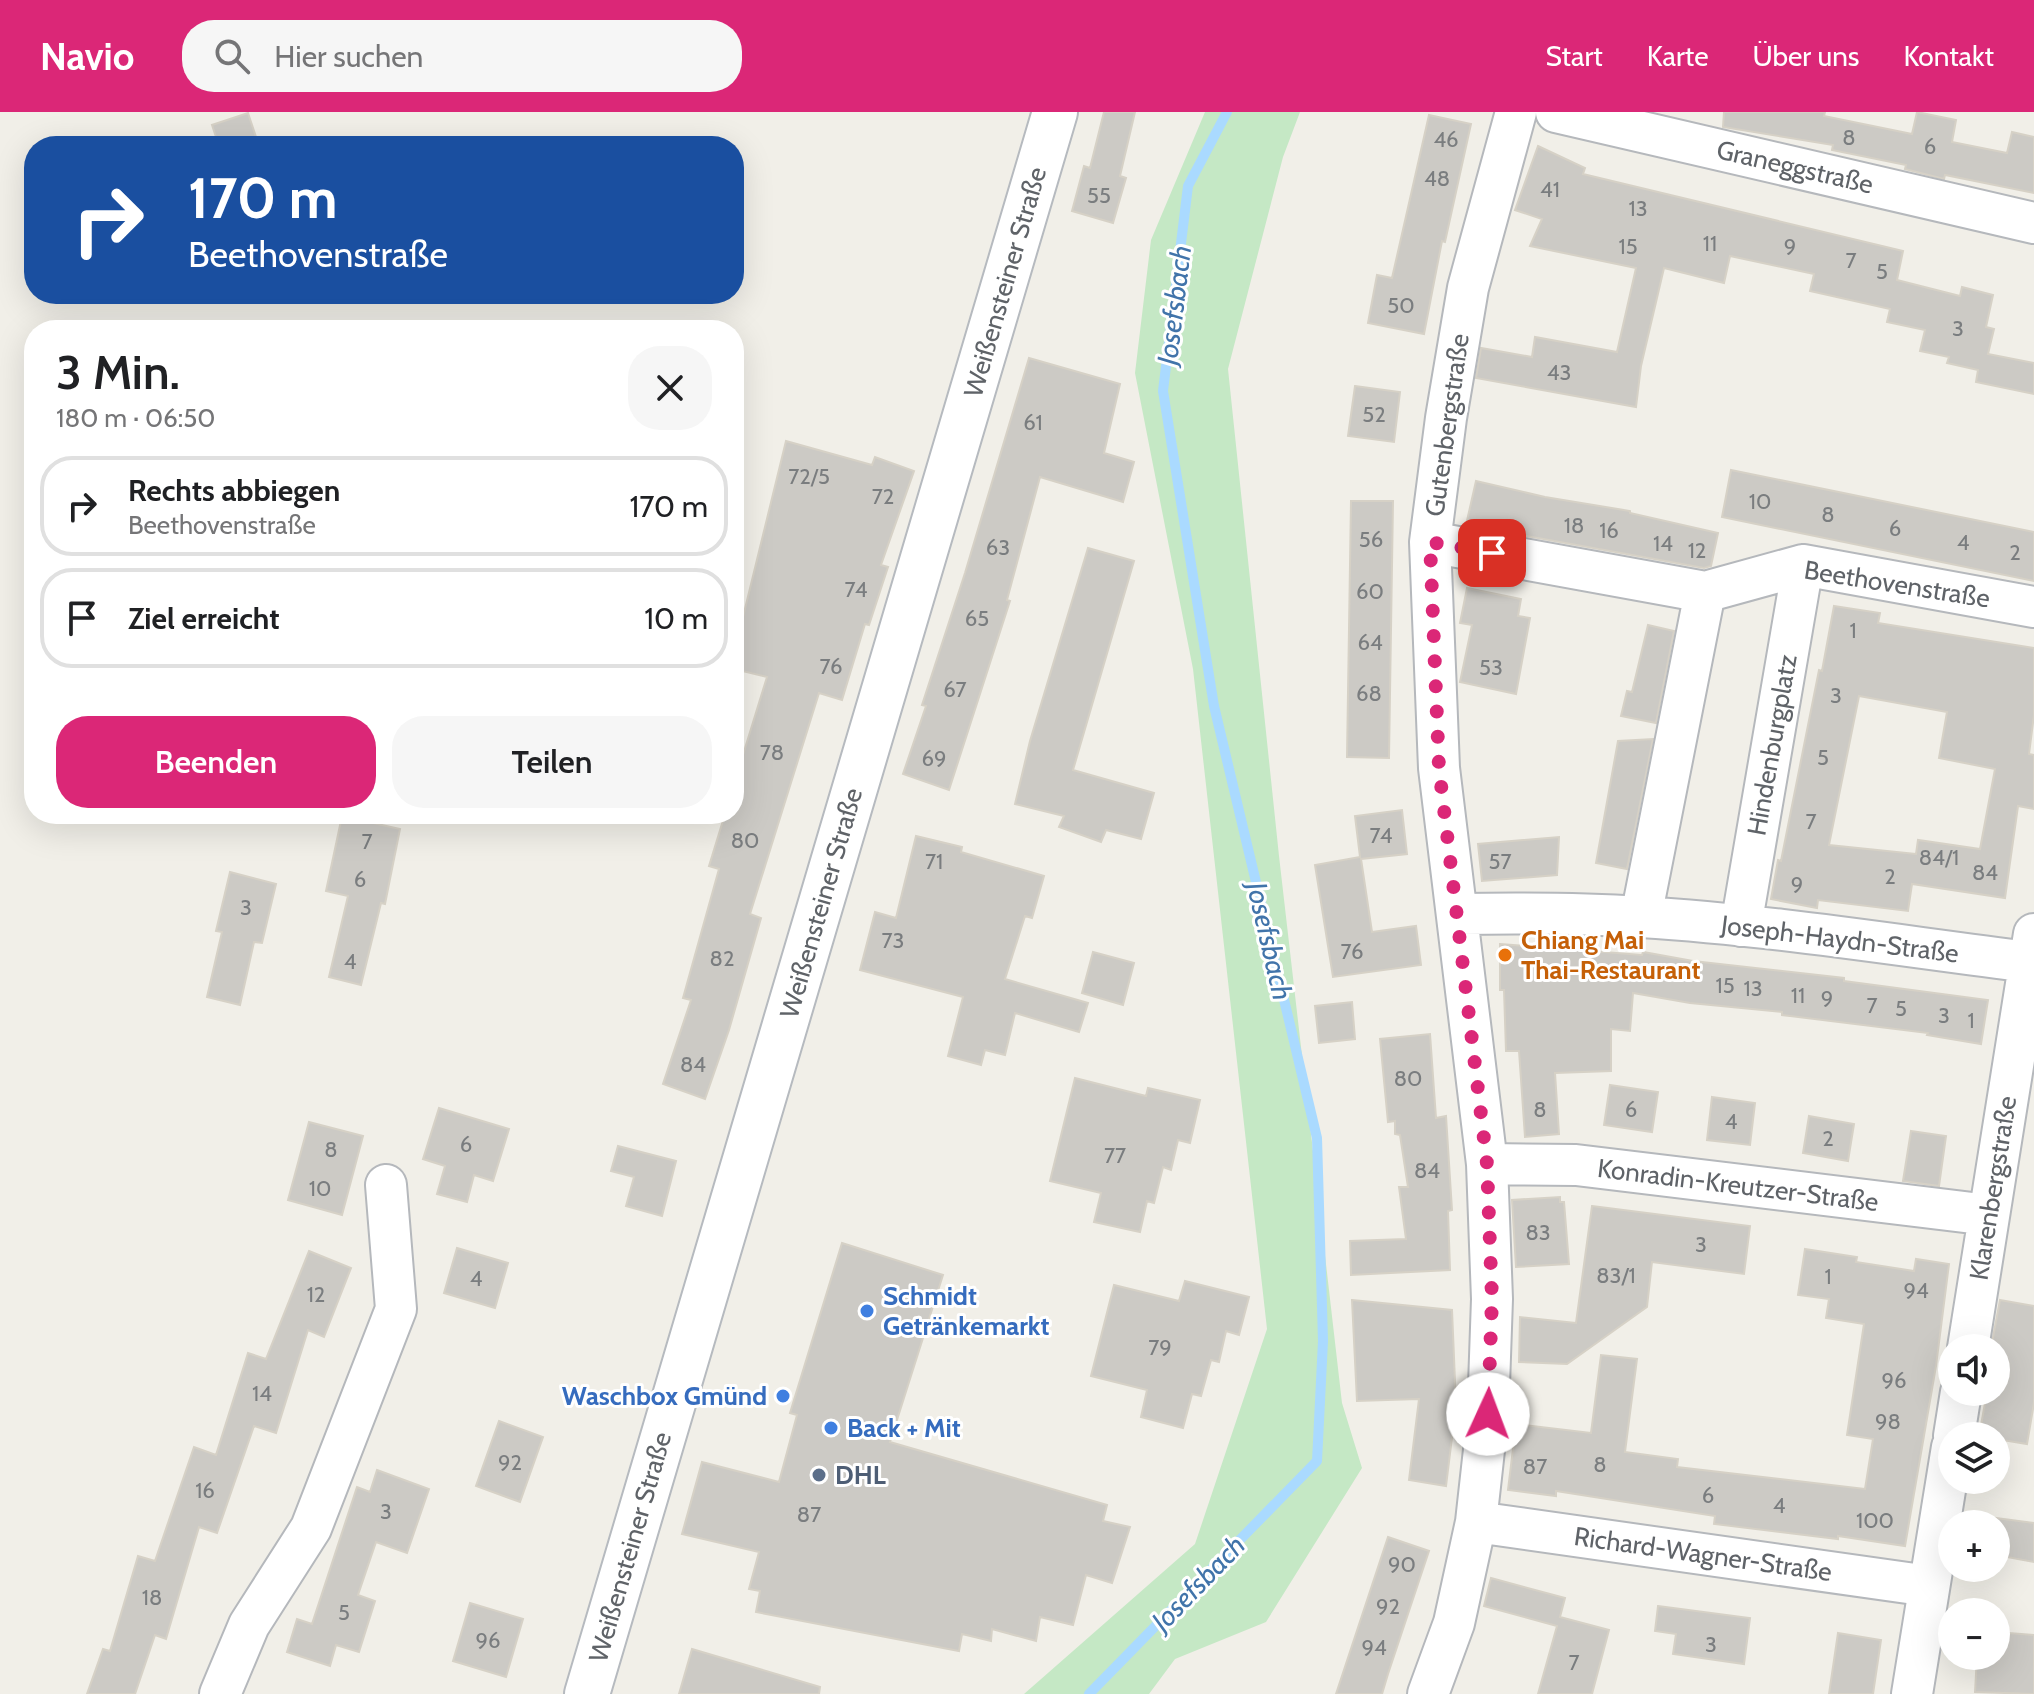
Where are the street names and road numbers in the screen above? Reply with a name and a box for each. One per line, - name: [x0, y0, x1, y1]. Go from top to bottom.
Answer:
- street label: Graneggstraße: [1714, 133, 1876, 201]
- street label: Weißensteiner Straße: [957, 163, 1053, 401]
- street label: Gutenbergstraße: [1418, 331, 1476, 519]
- street label: Beethovenstraße: [1802, 554, 1992, 614]
- street label: Hindenburgplatz: [1740, 652, 1804, 838]
- street label: Weißensteiner Straße: [773, 784, 869, 1022]
- street label: Joseph-Haydn-Straße: [1718, 908, 1961, 969]
- street label: Klarenbergstraße: [1963, 1094, 2023, 1282]
- street label: Konradin-Kreutzer-Straße: [1596, 1152, 1880, 1218]
- street label: Weißensteiner Straße: [582, 1428, 678, 1666]
- street label: Richard-Wagner-Straße: [1572, 1520, 1834, 1588]

